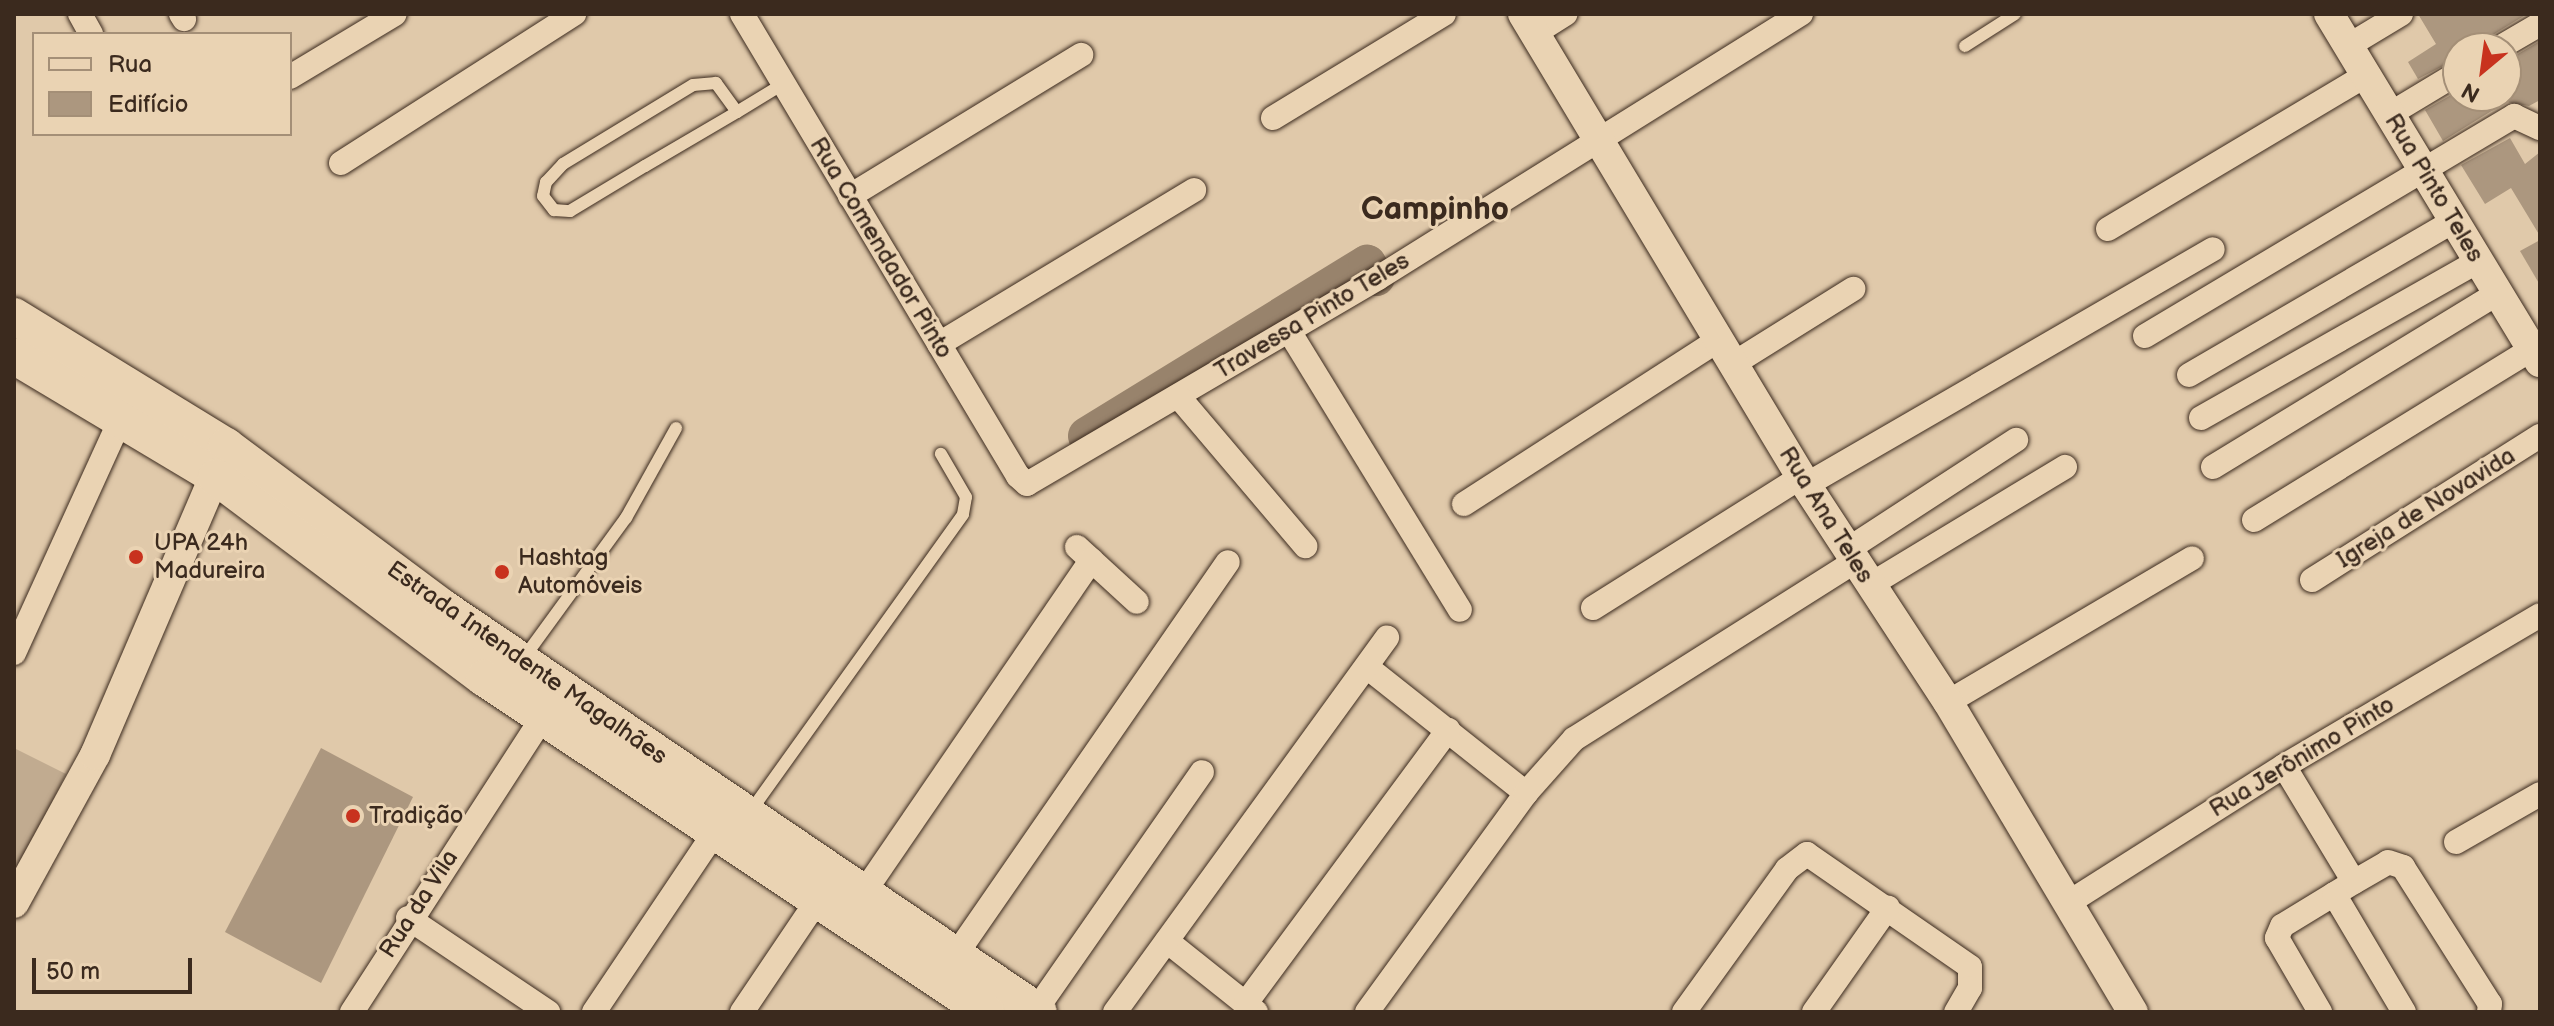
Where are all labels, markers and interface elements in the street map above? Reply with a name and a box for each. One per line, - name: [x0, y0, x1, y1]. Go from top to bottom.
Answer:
- legend: [32, 32, 292, 136]
- north arrow: [2442, 32, 2522, 112]
- text: Rua: [108, 50, 152, 79]
- text: N: [2457, 76, 2485, 107]
- text: Edifício: [108, 90, 188, 119]
- street label: Rua Pinto Teles: [2378, 108, 2490, 268]
- street label: Rua Comendador Pinto: [803, 132, 959, 364]
- district label: Campinho: [1361, 191, 1509, 229]
- street label: Travessa Pinto Teles: [1209, 246, 1415, 386]
- street label: Rua Ana Teles: [1772, 441, 1880, 589]
- street label: Igreja de Novavida: [2332, 442, 2520, 574]
- place label: UPA 24h Madureira: [154, 529, 265, 585]
- place label: Hashtag Automóveis: [518, 544, 642, 600]
- marker: UPA 24h Madureira: [125, 546, 147, 568]
- street label: Estrada Intendente Magalhães: [381, 555, 673, 771]
- marker: Hashtag Automóveis: [493, 563, 511, 581]
- street label: Rua Jerônimo Pinto: [2204, 690, 2400, 824]
- place label: Tradição: [369, 802, 463, 830]
- marker: Tradição: [344, 807, 362, 825]
- street label: Rua da Vila: [373, 844, 465, 964]
- scale bar: [36, 942, 196, 992]
- text: 50 m: [46, 957, 100, 986]

